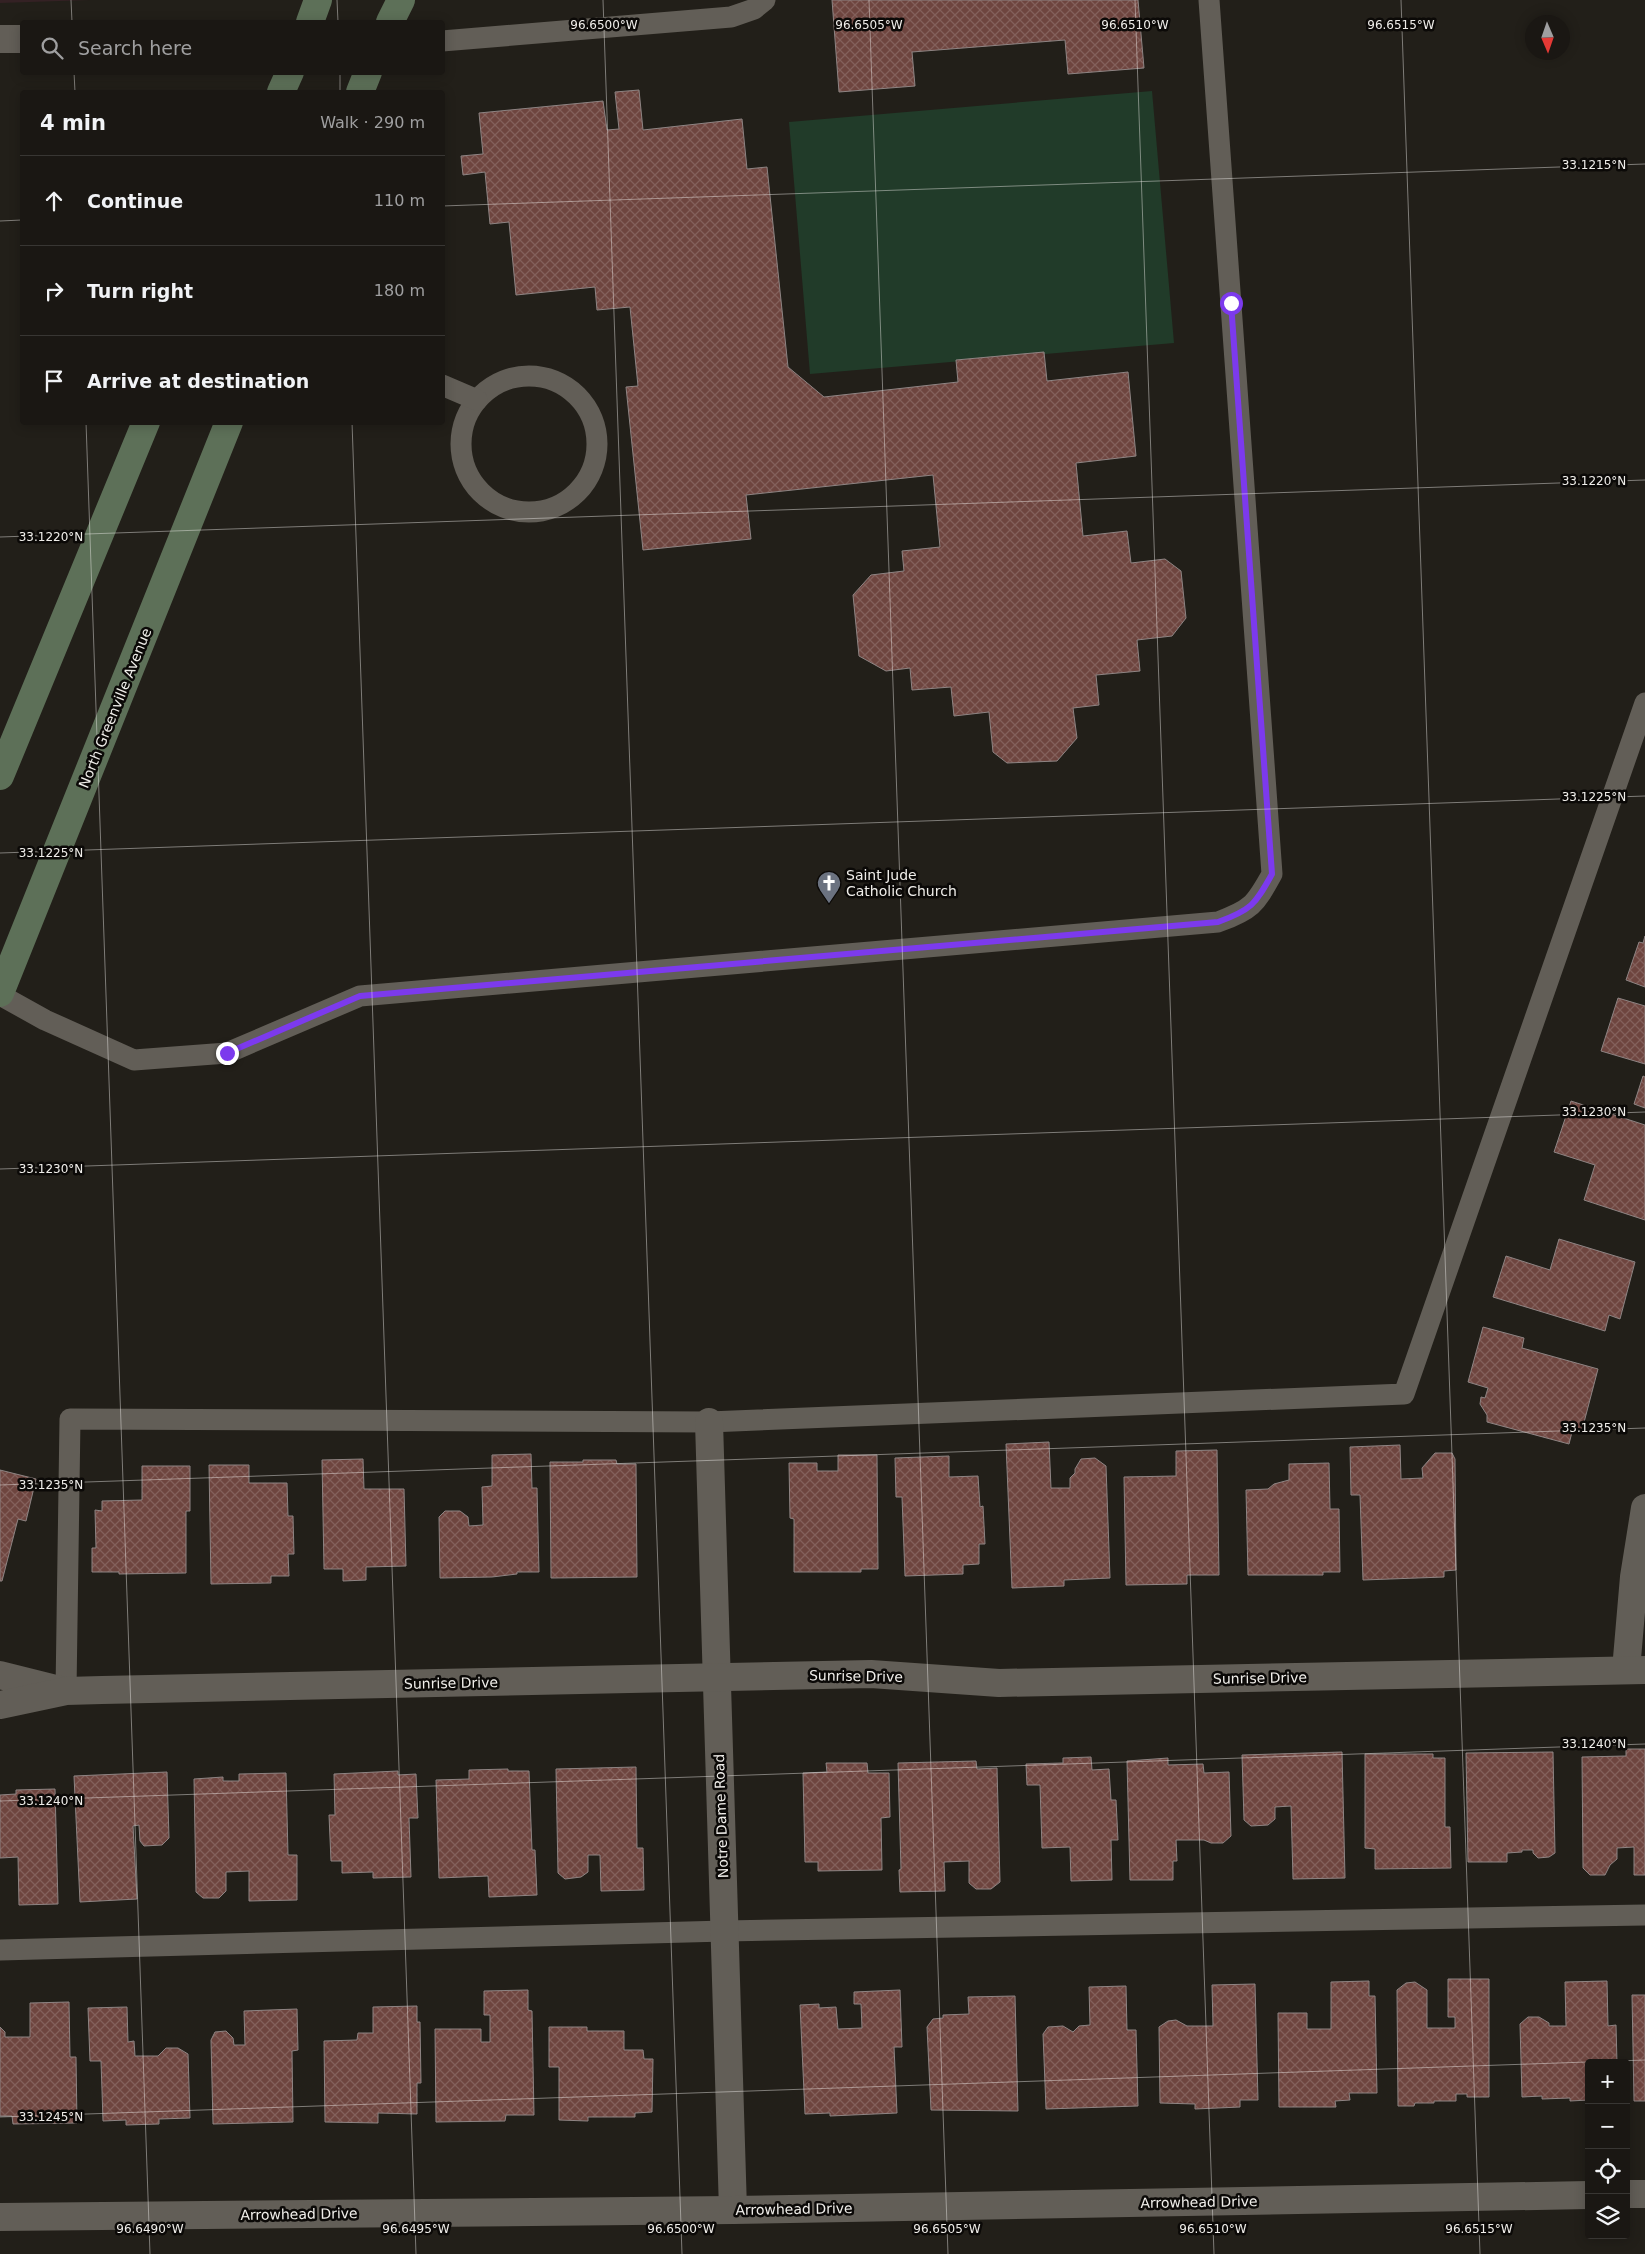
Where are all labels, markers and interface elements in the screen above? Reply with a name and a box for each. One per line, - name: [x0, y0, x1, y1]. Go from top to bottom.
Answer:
- north arrow: [1525, 15, 1570, 60]
- text: 96.6500°W: [570, 18, 638, 32]
- text: 96.6505°W: [835, 18, 903, 32]
- text: 96.6510°W: [1101, 18, 1169, 32]
- text: 96.6515°W: [1367, 18, 1435, 32]
- search box: [20, 20, 445, 75]
- icon: search: [38, 34, 66, 62]
- text: Search here: [78, 37, 192, 59]
- text: 4 min: [40, 111, 106, 135]
- text: Walk · 290 m: [320, 113, 425, 132]
- text: 33.1215°N: [1562, 158, 1626, 172]
- icon: ahead: [40, 187, 68, 215]
- text: Continue: [87, 190, 183, 212]
- text: 110 m: [374, 191, 425, 210]
- icon: right: [40, 277, 68, 305]
- text: Turn right: [87, 280, 193, 302]
- text: 180 m: [374, 281, 425, 300]
- route start: [1220, 292, 1243, 315]
- icon: arrive: [40, 367, 68, 395]
- text: Arrive at destination: [87, 370, 309, 392]
- text: 33.1220°N: [1562, 474, 1626, 488]
- text: 33.1220°N: [19, 530, 83, 544]
- street label: North Greenville Avenue: [76, 626, 154, 790]
- text: 33.1225°N: [1562, 790, 1626, 804]
- text: 33.1225°N: [19, 846, 83, 860]
- place label: Saint Jude Catholic Church: [846, 867, 957, 899]
- church icon: Saint Jude Catholic Church: [816, 870, 842, 904]
- route end: [216, 1042, 239, 1065]
- text: 33.1230°N: [1562, 1105, 1626, 1119]
- text: 33.1230°N: [19, 1162, 83, 1176]
- text: 33.1235°N: [1562, 1421, 1626, 1435]
- text: 33.1235°N: [19, 1478, 83, 1492]
- street label: Sunrise Drive: [809, 1667, 903, 1685]
- street label: Sunrise Drive: [1213, 1669, 1307, 1687]
- street label: Sunrise Drive: [404, 1674, 498, 1692]
- text: 33.1240°N: [1562, 1737, 1626, 1751]
- street label: Notre Dame Road: [711, 1754, 731, 1878]
- text: 33.1240°N: [19, 1794, 83, 1808]
- map controls: [1585, 2059, 1630, 2239]
- button: +: [1585, 2059, 1630, 2104]
- button: −: [1585, 2104, 1630, 2149]
- text: 33.1245°N: [19, 2110, 83, 2124]
- button: locate: [1585, 2149, 1630, 2194]
- street label: Arrowhead Drive: [1140, 2193, 1258, 2211]
- button: layers: [1585, 2194, 1630, 2239]
- street label: Arrowhead Drive: [735, 2200, 853, 2218]
- street label: Arrowhead Drive: [240, 2205, 358, 2223]
- text: 96.6490°W: [116, 2222, 184, 2236]
- text: 96.6495°W: [382, 2222, 450, 2236]
- text: 96.6500°W: [647, 2222, 715, 2236]
- text: 96.6505°W: [913, 2222, 981, 2236]
- text: 96.6510°W: [1179, 2222, 1247, 2236]
- text: 96.6515°W: [1445, 2222, 1513, 2236]

